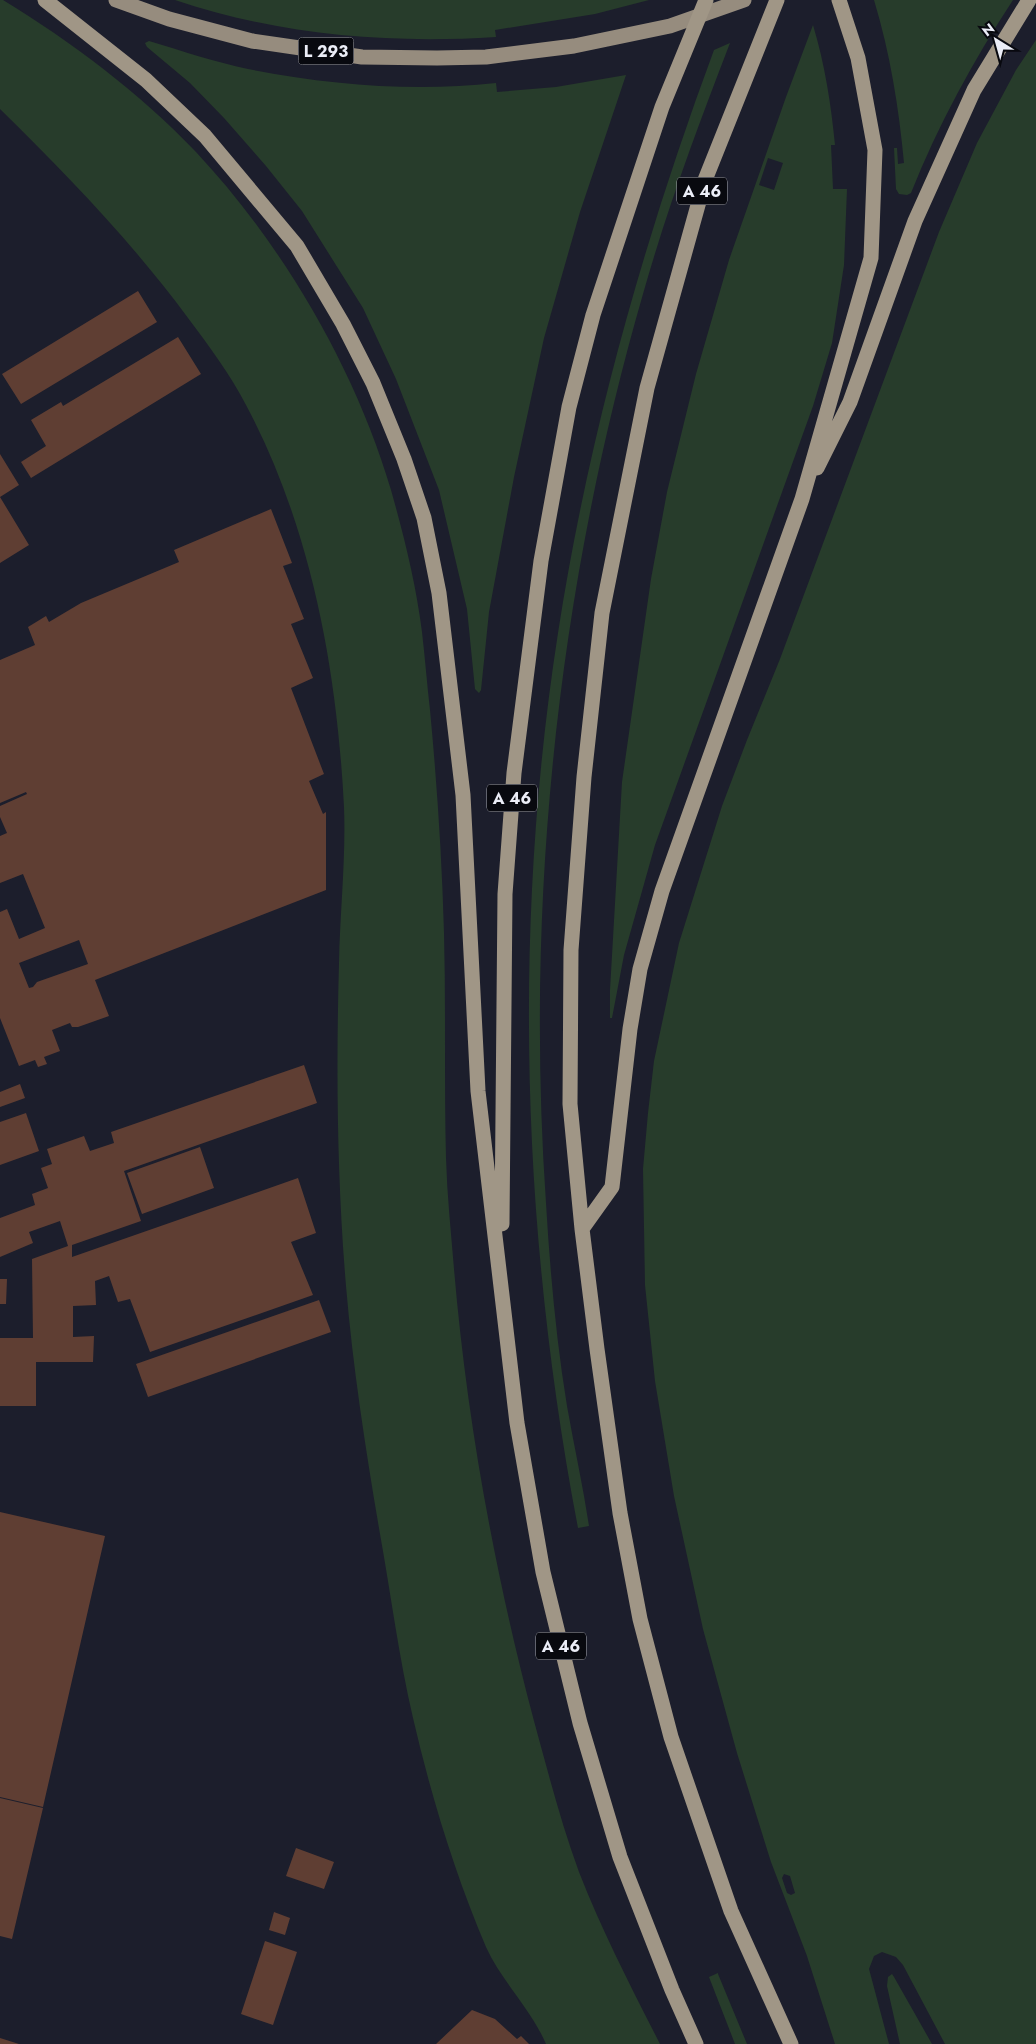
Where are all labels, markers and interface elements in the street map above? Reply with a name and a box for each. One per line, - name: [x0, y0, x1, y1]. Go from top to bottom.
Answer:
- north arrow: [971, 15, 1021, 65]
- text: N: [978, 18, 999, 41]
- road number: L 293: [298, 37, 354, 64]
- road number: A 46: [677, 178, 727, 205]
- road number: A 46: [487, 784, 537, 811]
- road number: A 46: [536, 1632, 586, 1660]

